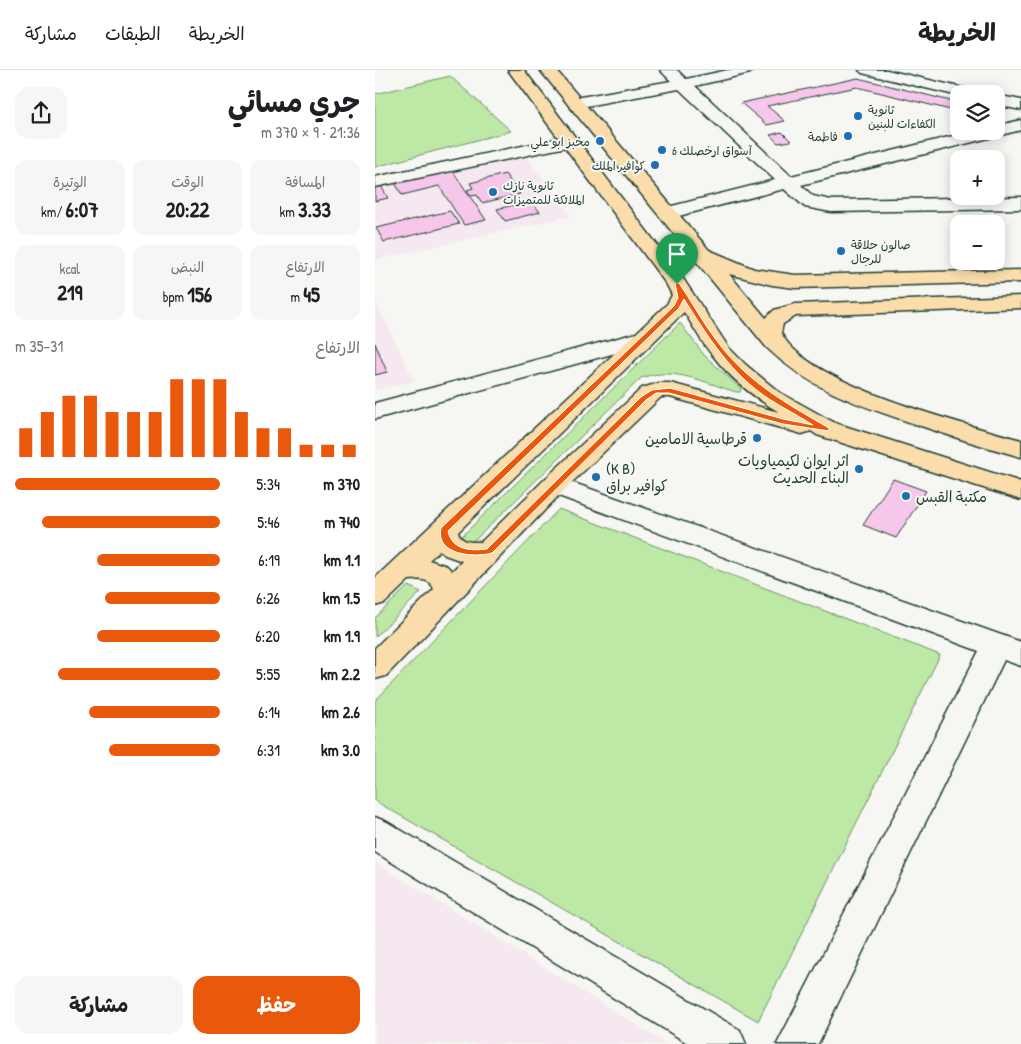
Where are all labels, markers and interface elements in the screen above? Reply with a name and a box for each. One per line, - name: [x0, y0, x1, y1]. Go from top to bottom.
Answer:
- text: الخريطة: [918, 16, 996, 48]
- text: مشاركة: [25, 21, 77, 46]
- text: الطبقات: [105, 21, 161, 46]
- text: الخريطة: [189, 21, 245, 46]
- text: جري مسائي: [228, 83, 360, 121]
- map controls: [950, 85, 1005, 270]
- button: layers: [950, 85, 1005, 140]
- button: share: [15, 87, 67, 139]
- place label: ثانوية الكفاءات للبنين: [868, 101, 936, 132]
- marker: ثانوية الكفاءات للبنين: [852, 110, 864, 122]
- text: 21:36 · 9 × 370 m: [261, 121, 360, 143]
- place label: فاطمة: [808, 128, 838, 145]
- marker: فاطمة: [842, 130, 854, 142]
- place label: مخبز ابو علي: [531, 133, 590, 153]
- marker: مخبز ابو علي: [594, 135, 606, 147]
- place label: 6 آسواق ارخصلك: [672, 142, 753, 159]
- marker: 6 آسواق ارخصلك: [656, 144, 668, 156]
- button: +: [950, 150, 1005, 205]
- place label: كوافير الملك: [592, 157, 645, 174]
- marker: كوافير الملك: [649, 159, 661, 171]
- text: الوتيرة: [53, 172, 87, 191]
- text: الوقت: [171, 172, 204, 191]
- text: المسافة: [285, 172, 325, 191]
- place label: ثانوية نازك الملائكة للمتميزات: [503, 177, 585, 208]
- marker: ثانوية نازك الملائكة للمتميزات: [487, 186, 499, 198]
- text: 6:07: [66, 195, 99, 224]
- text: 20:22: [166, 195, 209, 224]
- text: 3.33: [298, 195, 331, 224]
- text: /km: [41, 202, 66, 221]
- text: km: [280, 202, 298, 221]
- button: −: [950, 215, 1005, 270]
- pin: [656, 233, 698, 284]
- place label: صالون حلاقة للرجال: [851, 236, 911, 267]
- icon: arrive: [663, 240, 691, 268]
- marker: صالون حلاقة للرجال: [835, 245, 847, 257]
- text: النبض: [171, 257, 204, 276]
- text: الارتفاع: [286, 257, 325, 276]
- text: kcal: [60, 259, 80, 278]
- text: 219: [57, 278, 82, 307]
- text: 156: [187, 280, 212, 309]
- text: 45: [303, 280, 320, 309]
- text: bpm: [163, 287, 187, 306]
- text: m: [290, 287, 303, 306]
- text: 31–35 m: [15, 335, 63, 357]
- text: الارتفاع: [315, 336, 360, 358]
- place label: قرطاسية الامامين: [645, 428, 747, 449]
- marker: قرطاسية الامامين: [751, 432, 763, 444]
- place label: اثر ايوان لكيمياويات البناء الحديث: [738, 450, 849, 488]
- place label: (K B) كوافير براق: [606, 458, 668, 496]
- marker: اثر ايوان لكيمياويات البناء الحديث: [853, 463, 865, 475]
- marker: (K B) كوافير براق: [590, 471, 602, 483]
- text: 5:34: [256, 473, 280, 495]
- text: 370 m: [323, 473, 360, 495]
- place label: مكتبة القبس: [916, 486, 987, 507]
- marker: مكتبة القبس: [900, 490, 912, 502]
- text: 5:46: [257, 511, 280, 533]
- text: 740 m: [324, 511, 360, 533]
- text: 6:19: [258, 549, 280, 571]
- text: 1.1 km: [324, 549, 360, 571]
- text: 6:26: [256, 587, 280, 609]
- text: 1.5 km: [323, 587, 360, 609]
- text: 6:20: [255, 625, 280, 647]
- text: 1.9 km: [324, 625, 360, 647]
- text: 5:55: [256, 663, 280, 685]
- text: 2.2 km: [320, 663, 360, 685]
- text: 6:14: [258, 701, 280, 723]
- text: 2.6 km: [321, 701, 360, 723]
- text: 6:31: [257, 739, 280, 761]
- text: 3.0 km: [321, 739, 360, 761]
- button: مشاركة: [15, 976, 183, 1034]
- button: حفظ: [193, 976, 360, 1034]

